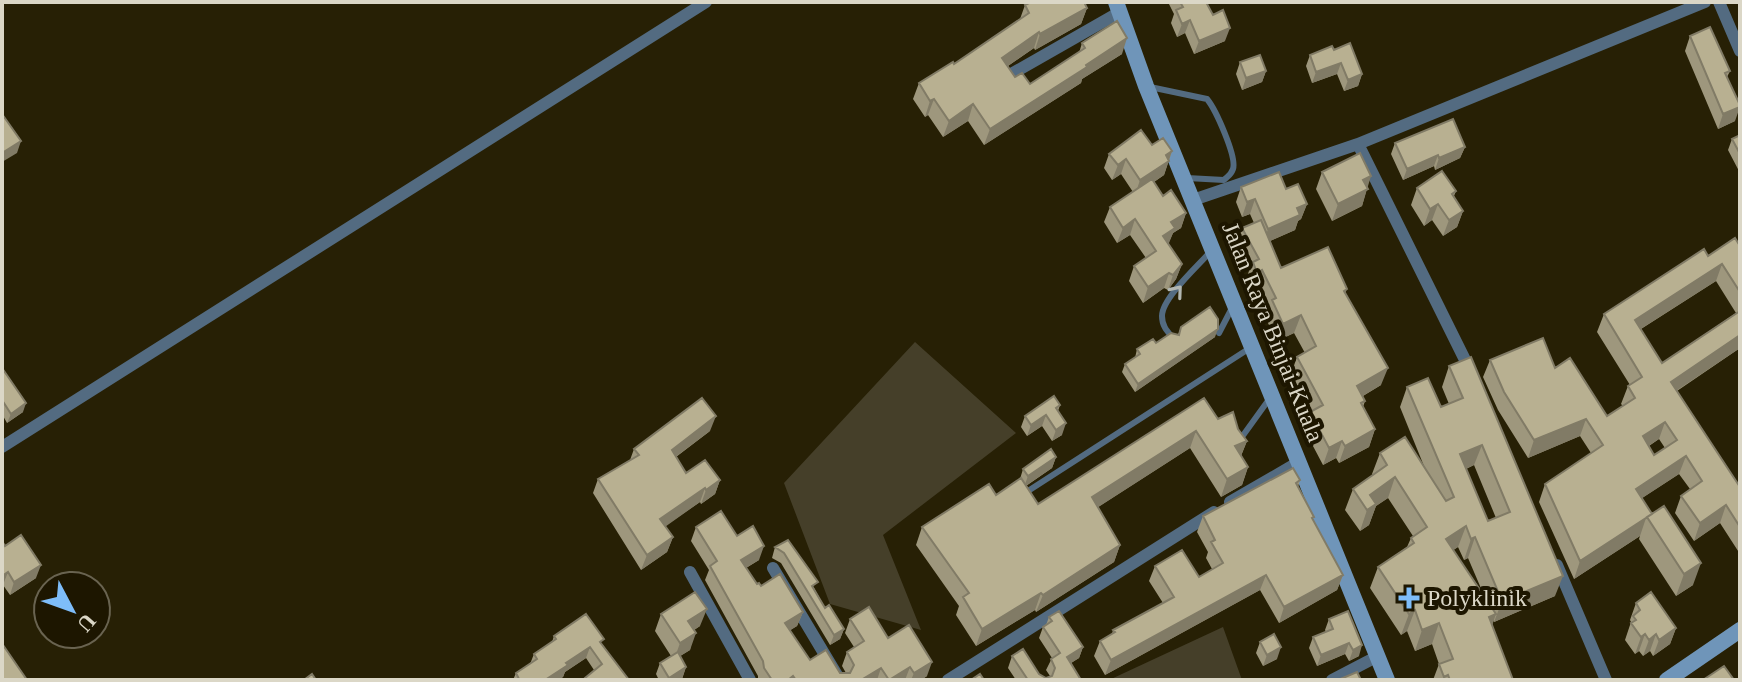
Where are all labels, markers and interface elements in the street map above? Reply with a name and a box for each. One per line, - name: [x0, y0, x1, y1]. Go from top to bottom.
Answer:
- street label: Jalan Raya Binjai-Kuala: [1217, 218, 1329, 446]
- one-way arrow: [1167, 285, 1182, 300]
- north arrow: [32, 570, 112, 650]
- place label: Polyklinik: [1427, 585, 1527, 611]
- marker: Polyklinik: [1398, 587, 1420, 609]
- text: U: [72, 609, 101, 637]

